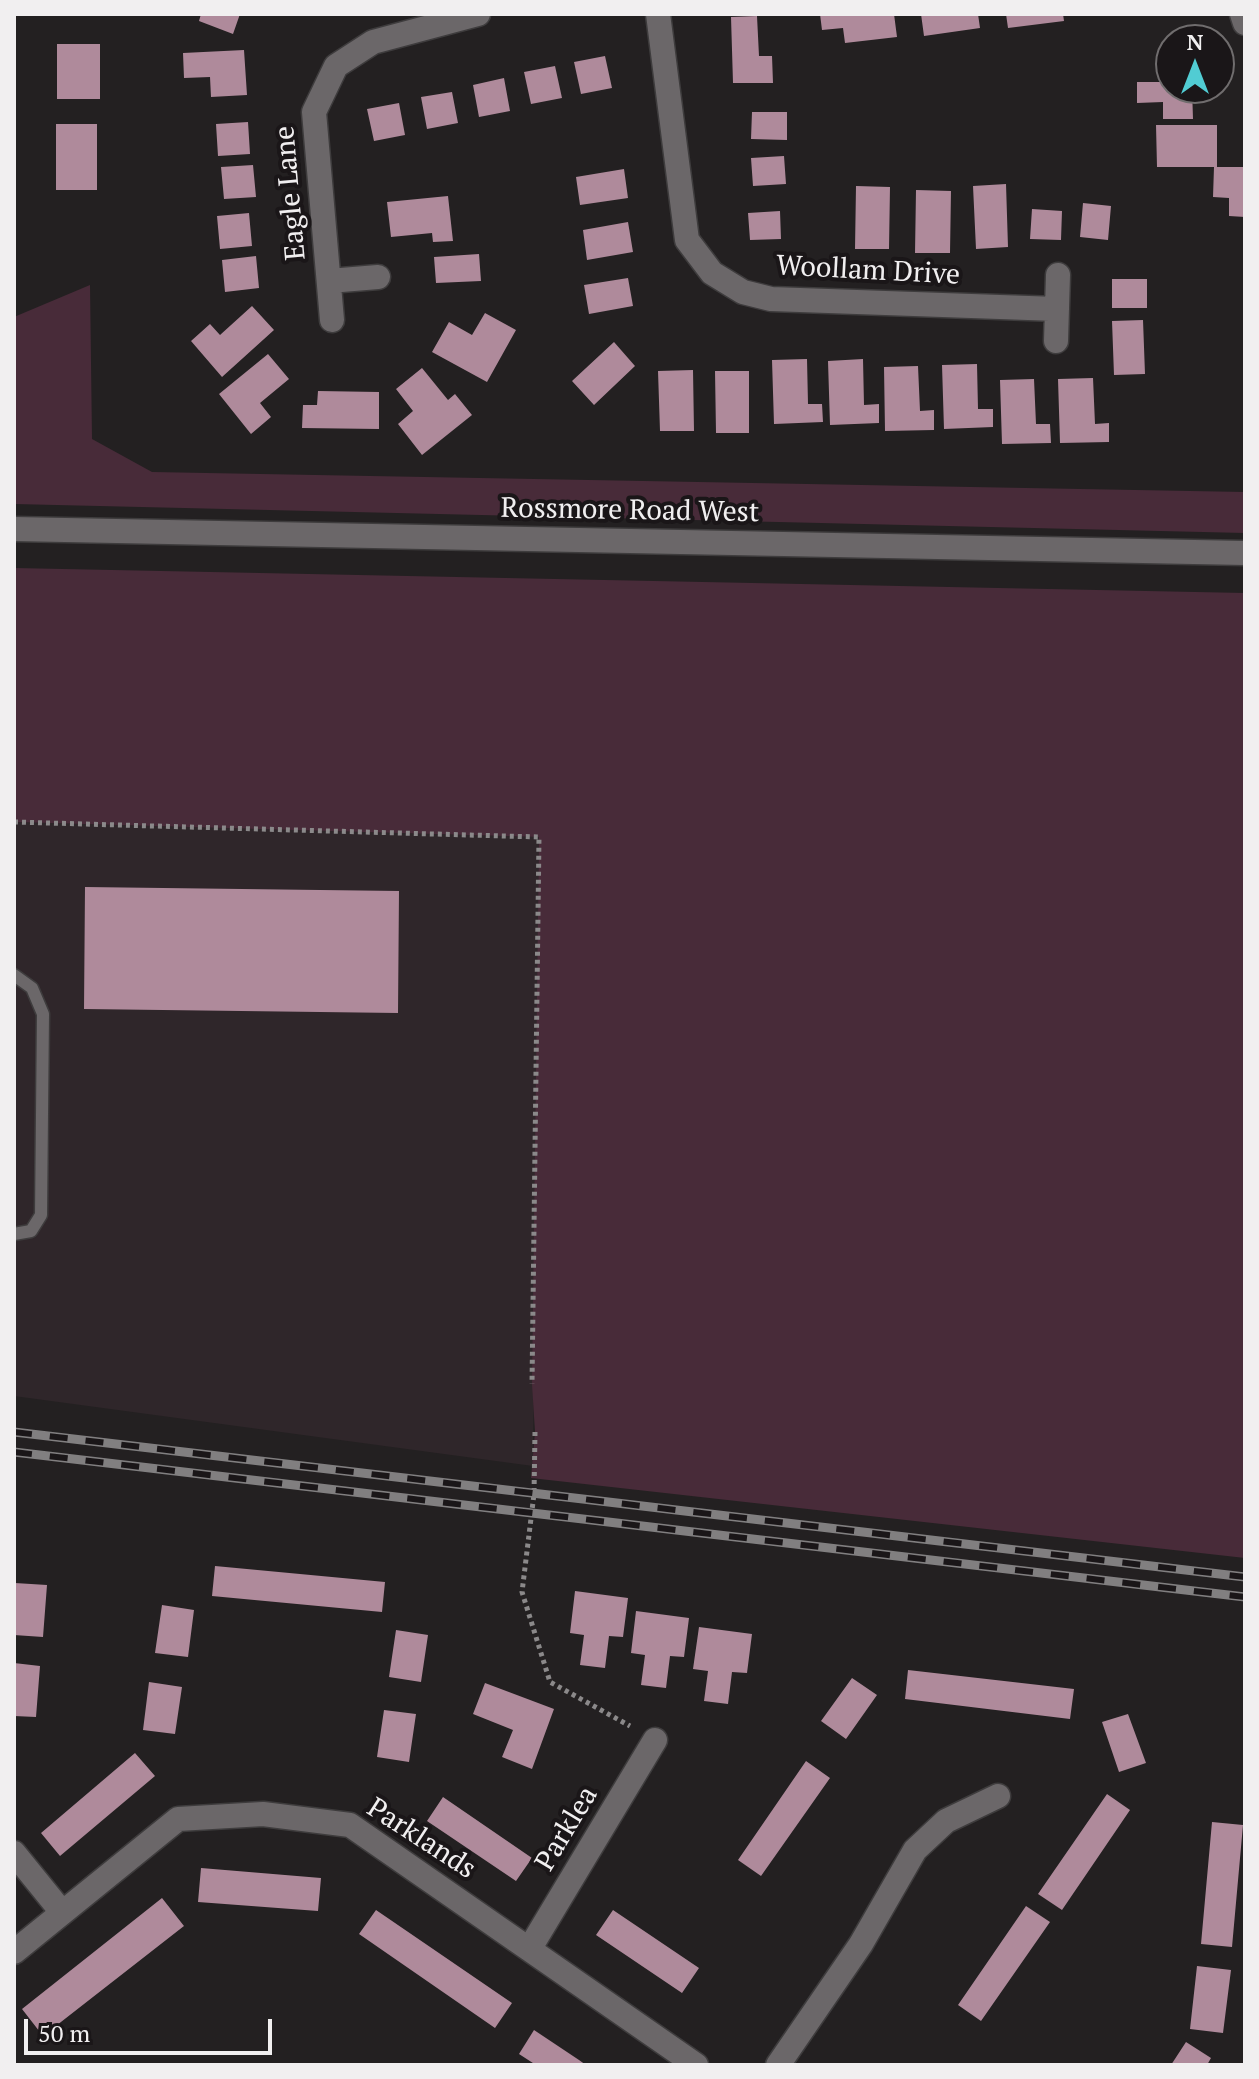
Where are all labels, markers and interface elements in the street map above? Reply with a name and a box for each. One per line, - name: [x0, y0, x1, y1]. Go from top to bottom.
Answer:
- north arrow: [1155, 24, 1235, 104]
- text: N: [1187, 27, 1203, 56]
- street label: Eagle Lane: [268, 124, 314, 262]
- street label: Woollam Drive: [775, 249, 961, 293]
- street label: Rossmore Road West: [500, 492, 760, 530]
- street label: Parklea: [529, 1781, 605, 1877]
- street label: Parklands: [360, 1791, 482, 1887]
- scale bar: [28, 2003, 276, 2053]
- text: 50 m: [38, 2017, 90, 2049]

